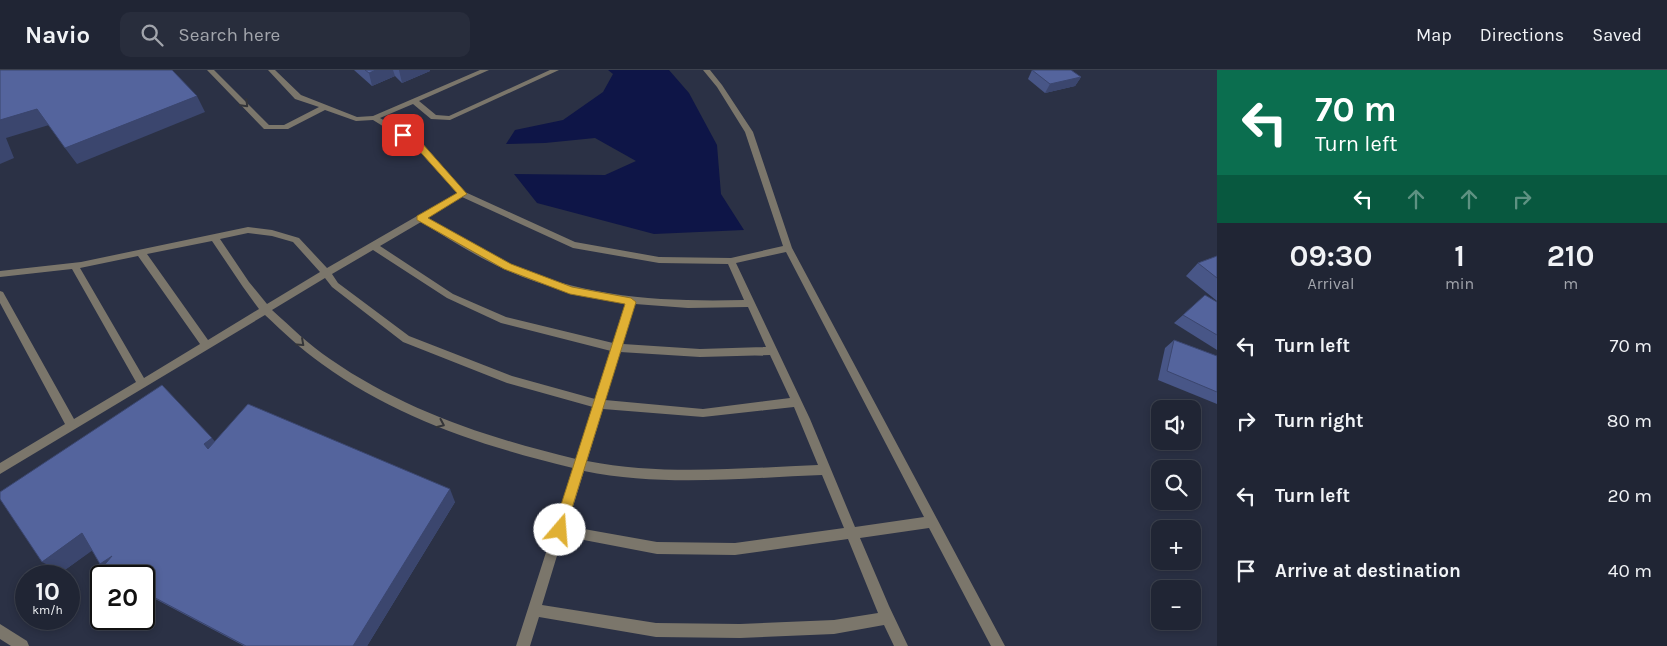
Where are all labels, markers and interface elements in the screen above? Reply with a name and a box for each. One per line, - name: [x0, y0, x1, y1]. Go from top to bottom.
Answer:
- search box: [120, 12, 470, 57]
- text: Navio: [25, 21, 90, 49]
- icon: search: [138, 21, 166, 49]
- text: Search here: [178, 24, 280, 46]
- text: Map: [1416, 24, 1452, 46]
- text: Directions: [1480, 24, 1564, 46]
- text: Saved: [1592, 24, 1642, 46]
- text: 70 m: [1315, 89, 1397, 130]
- icon: left: [1232, 90, 1297, 155]
- one-way arrow: [239, 98, 248, 107]
- pin: [382, 114, 424, 156]
- icon: arrive: [389, 121, 417, 149]
- text: Turn left: [1315, 131, 1398, 157]
- icon: left: [1349, 185, 1377, 213]
- icon: ahead: [1402, 185, 1430, 213]
- icon: ahead: [1455, 185, 1483, 213]
- icon: right: [1508, 185, 1536, 213]
- text: 09:30: [1289, 238, 1372, 274]
- text: 1: [1454, 238, 1465, 274]
- text: 210: [1547, 238, 1595, 274]
- text: Arrival: [1308, 274, 1354, 293]
- text: min: [1445, 274, 1474, 293]
- text: m: [1563, 274, 1578, 293]
- icon: left: [1232, 332, 1260, 360]
- text: Turn left: [1275, 335, 1350, 357]
- text: 70 m: [1610, 335, 1652, 357]
- one-way arrow: [295, 337, 304, 346]
- map controls: [1151, 400, 1201, 630]
- button: sound: [1151, 400, 1201, 450]
- icon: right: [1232, 407, 1260, 435]
- text: Turn right: [1275, 410, 1364, 432]
- text: 80 m: [1607, 410, 1652, 432]
- one-way arrow: [436, 417, 445, 428]
- button: search: [1151, 460, 1201, 510]
- icon: left: [1232, 482, 1260, 510]
- text: Turn left: [1275, 485, 1350, 507]
- text: 20 m: [1607, 485, 1652, 507]
- position arrow: [533, 503, 585, 555]
- button: +: [1151, 520, 1201, 570]
- icon: arrive: [1232, 557, 1260, 585]
- text: Arrive at destination: [1275, 560, 1461, 582]
- text: 40 m: [1608, 560, 1652, 582]
- speed limit sign: 20: [90, 565, 155, 630]
- text: 10: [35, 577, 60, 606]
- button: −: [1151, 580, 1201, 630]
- text: km/h: [32, 603, 63, 617]

